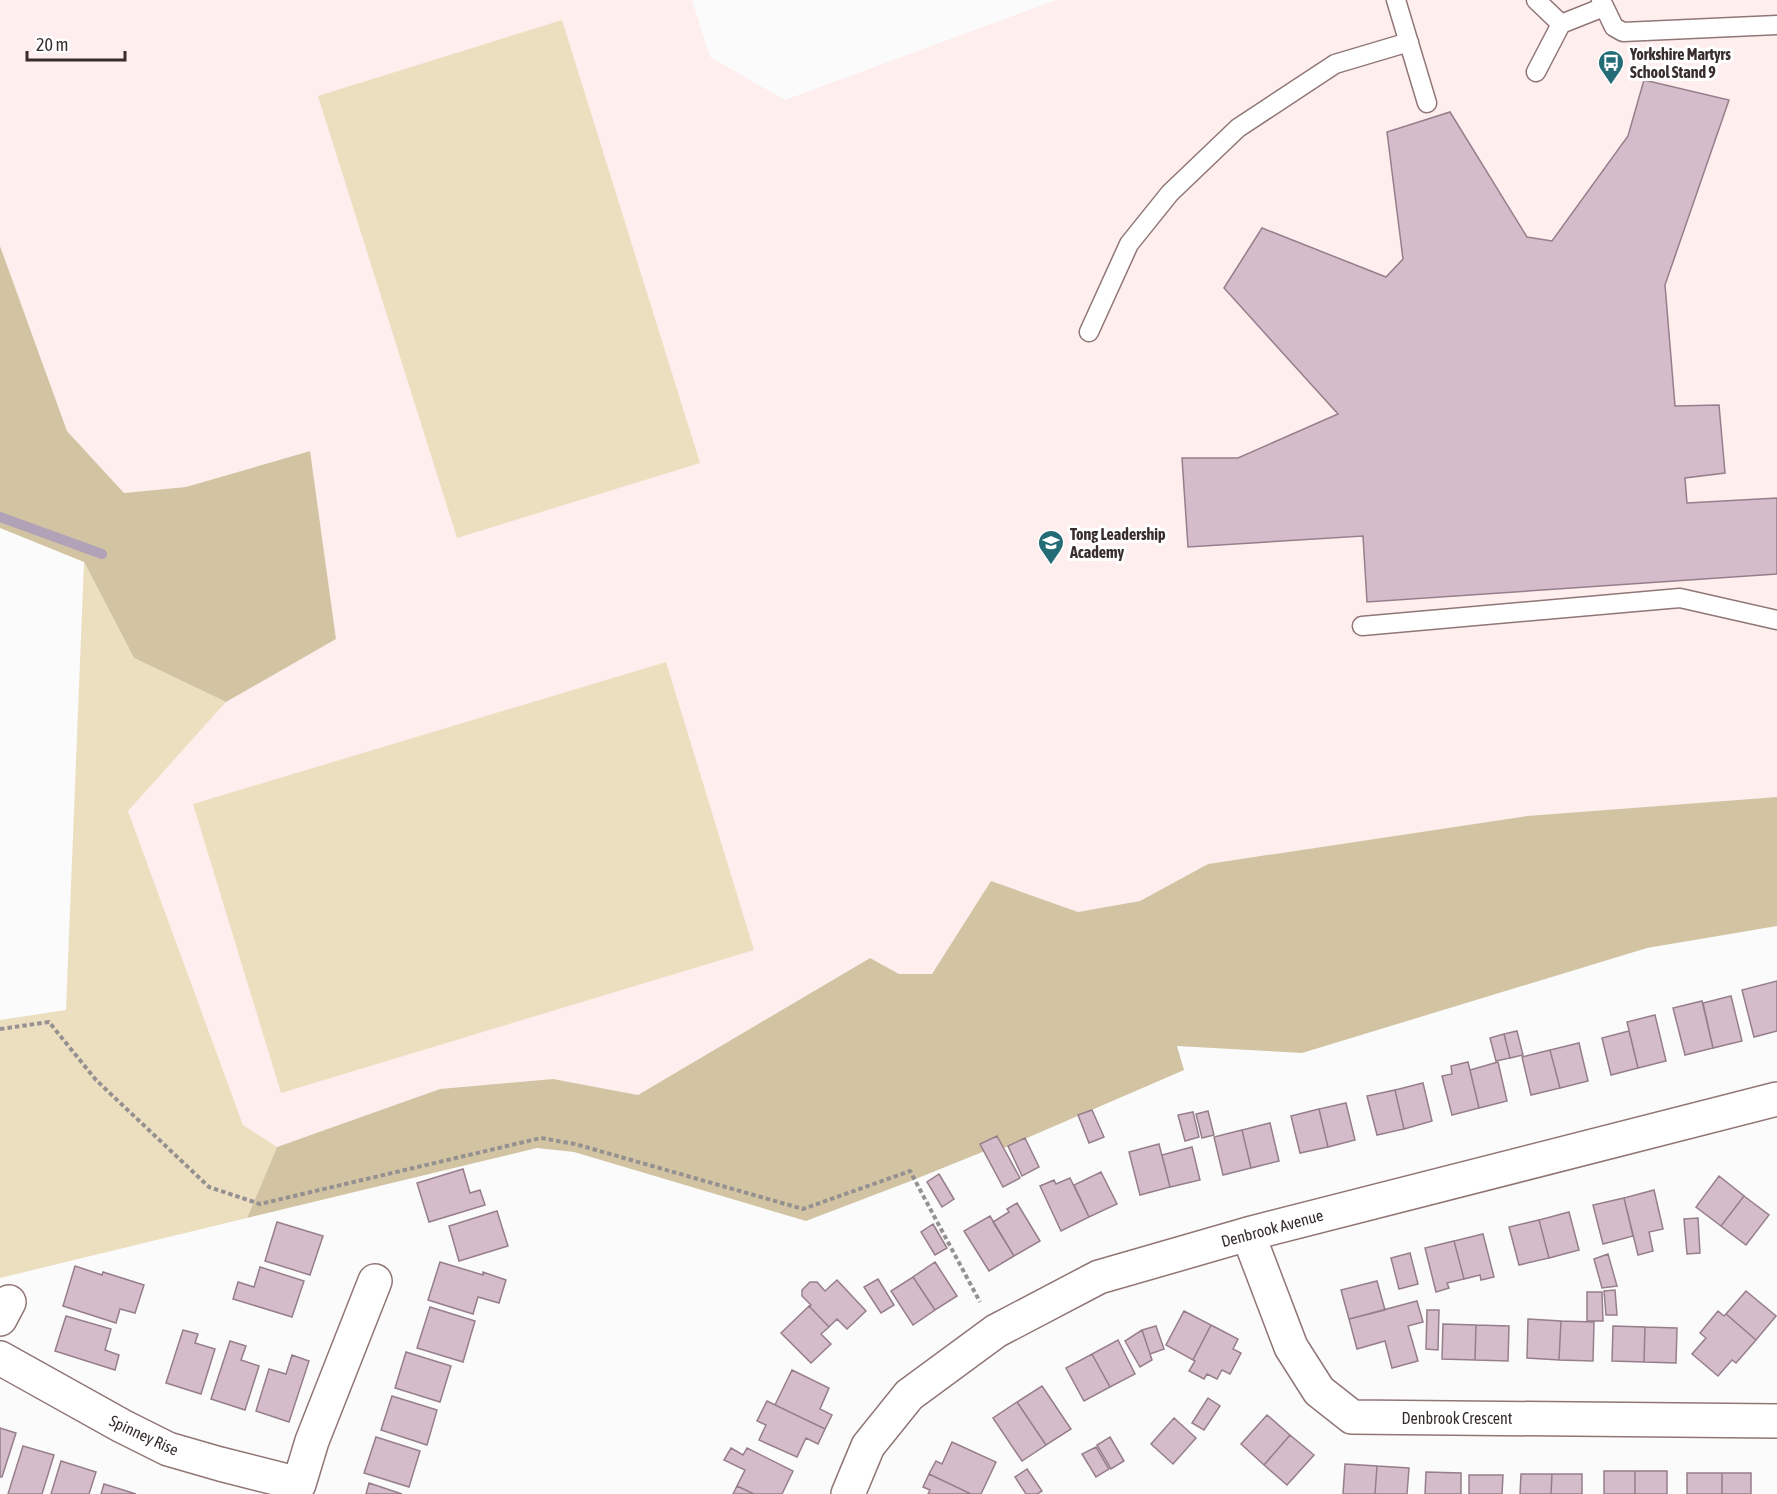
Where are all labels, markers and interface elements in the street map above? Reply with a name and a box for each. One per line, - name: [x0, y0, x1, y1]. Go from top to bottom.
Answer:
- scale bar: [27, 24, 124, 62]
- text: 20 m: [36, 34, 68, 55]
- place label: Yorkshire Martyrs School Stand 9: [1629, 45, 1731, 81]
- bus stop icon: Yorkshire Martyrs School Stand 9: [1596, 48, 1626, 86]
- place label: Tong Leadership Academy: [1069, 525, 1166, 561]
- school or university icon: Tong Leadership Academy: [1036, 528, 1066, 566]
- street label: Denbrook Avenue: [1219, 1206, 1325, 1250]
- street label: Denbrook Crescent: [1402, 1409, 1513, 1427]
- street label: Spinney Rise: [106, 1411, 181, 1460]

